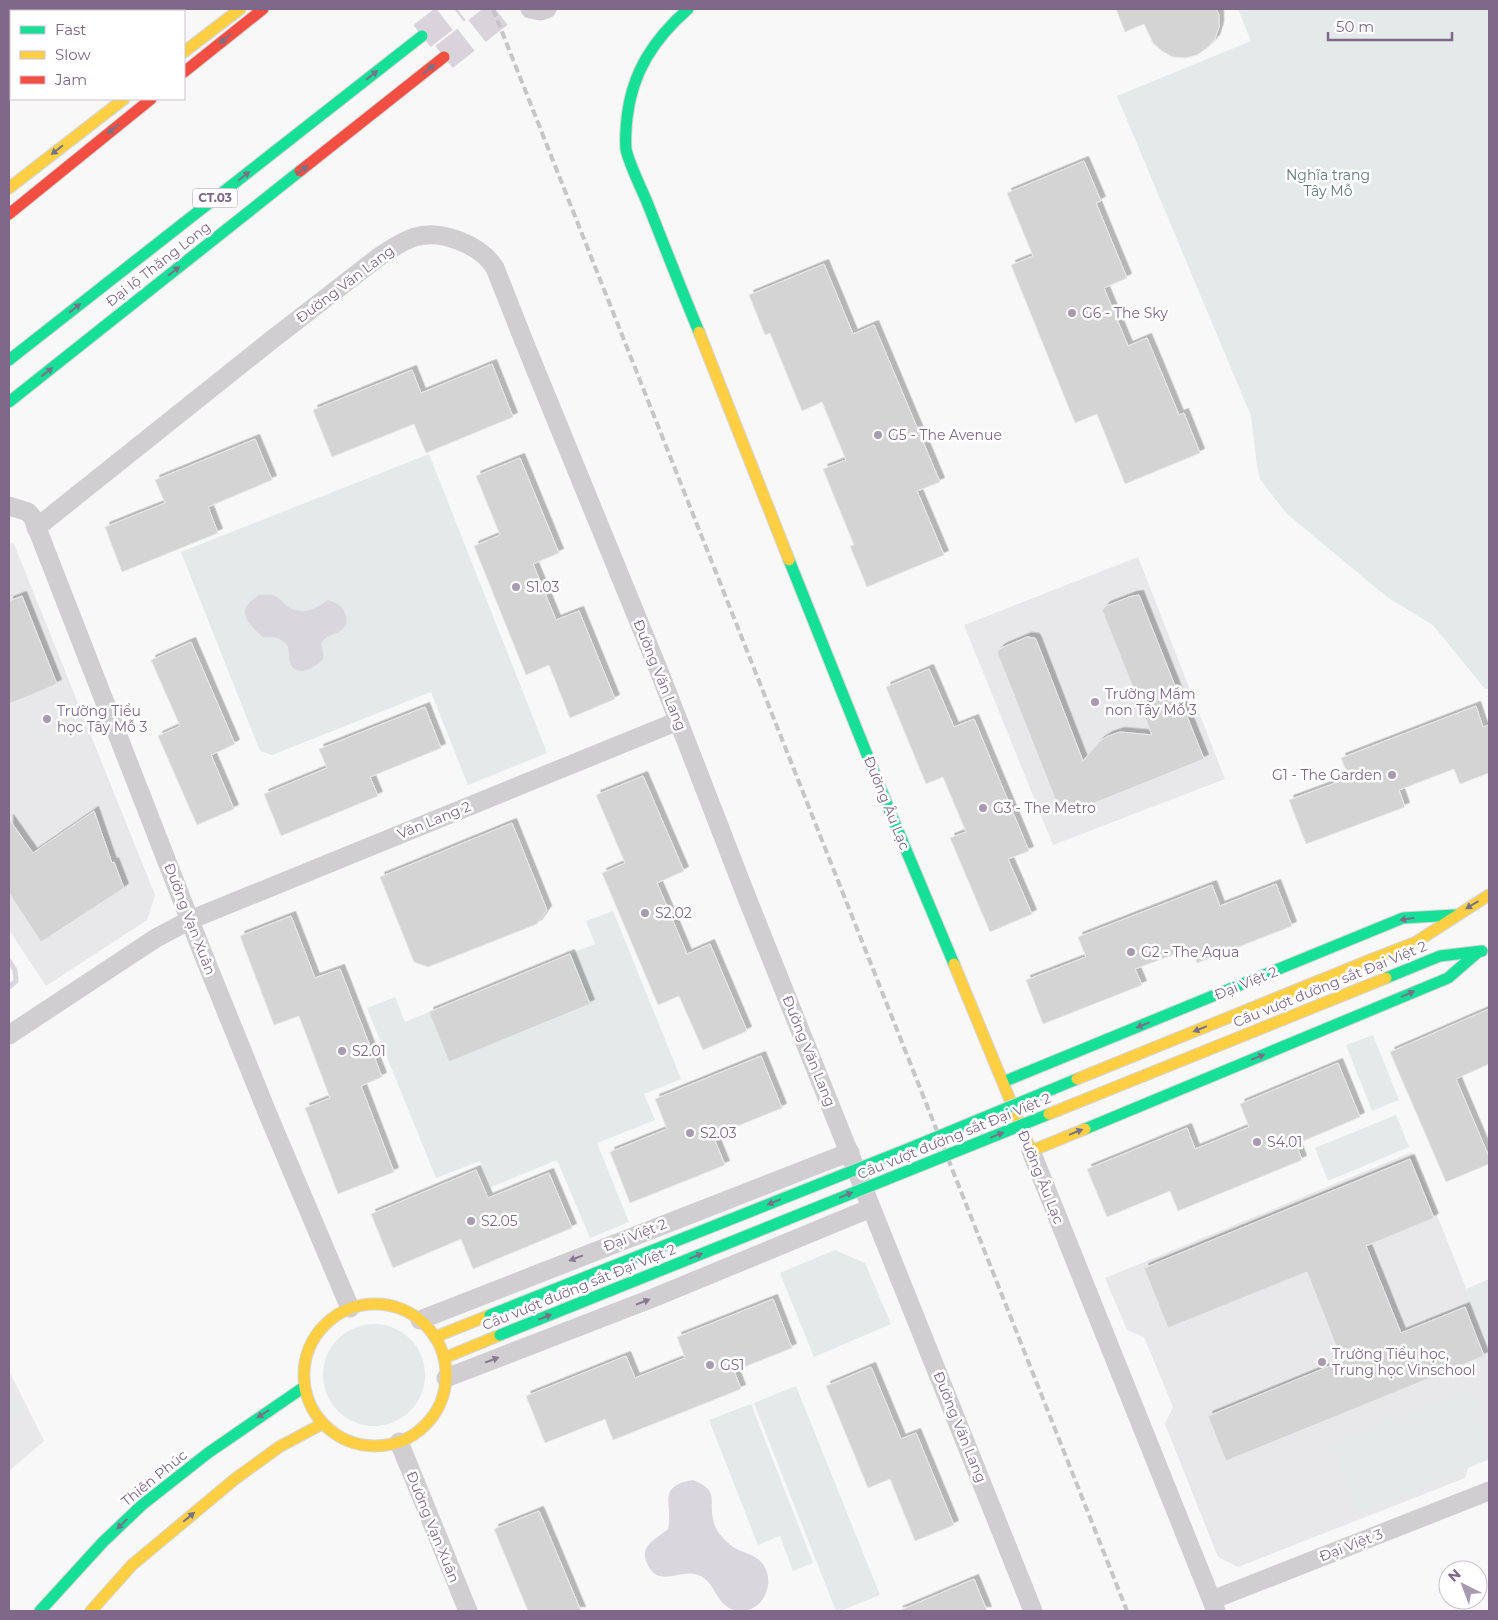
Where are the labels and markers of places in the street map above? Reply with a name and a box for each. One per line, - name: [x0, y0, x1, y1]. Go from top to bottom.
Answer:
- place label: G6 - The Sky: [1082, 304, 1168, 322]
- marker: G6 - The Sky: [1066, 307, 1078, 319]
- place label: G5 - The Avenue: [888, 426, 1002, 444]
- marker: G5 - The Avenue: [872, 429, 884, 441]
- place label: S1.03: [526, 578, 559, 596]
- marker: S1.03: [510, 581, 522, 593]
- place label: Trường Mầm non Tây Mỗ 3: [1105, 685, 1197, 719]
- marker: Trường Mầm non Tây Mỗ 3: [1089, 696, 1101, 708]
- place label: Trường Tiểu học Tây Mỗ 3: [57, 702, 147, 736]
- marker: Trường Tiểu học Tây Mỗ 3: [41, 713, 53, 725]
- place label: G1 - The Garden: [1272, 766, 1382, 784]
- marker: G1 - The Garden: [1386, 769, 1398, 781]
- place label: G3 - The Metro: [993, 799, 1096, 817]
- marker: G3 - The Metro: [977, 802, 989, 814]
- place label: S2.02: [655, 904, 692, 922]
- marker: S2.02: [639, 907, 651, 919]
- place label: G2 - The Aqua: [1141, 943, 1239, 961]
- marker: G2 - The Aqua: [1125, 946, 1137, 958]
- place label: S2.01: [352, 1042, 386, 1060]
- marker: S2.01: [336, 1045, 348, 1057]
- place label: S2.03: [700, 1124, 737, 1142]
- marker: S2.03: [684, 1127, 696, 1139]
- place label: S4.01: [1267, 1133, 1302, 1151]
- marker: S4.01: [1251, 1136, 1263, 1148]
- place label: S2.05: [481, 1212, 518, 1230]
- marker: S2.05: [465, 1215, 477, 1227]
- place label: Trường Tiểu học, Trung học Vinschool: [1332, 1345, 1476, 1379]
- place label: GS1: [720, 1356, 744, 1374]
- marker: Trường Tiểu học, Trung học Vinschool: [1316, 1356, 1328, 1368]
- marker: GS1: [704, 1359, 716, 1371]

